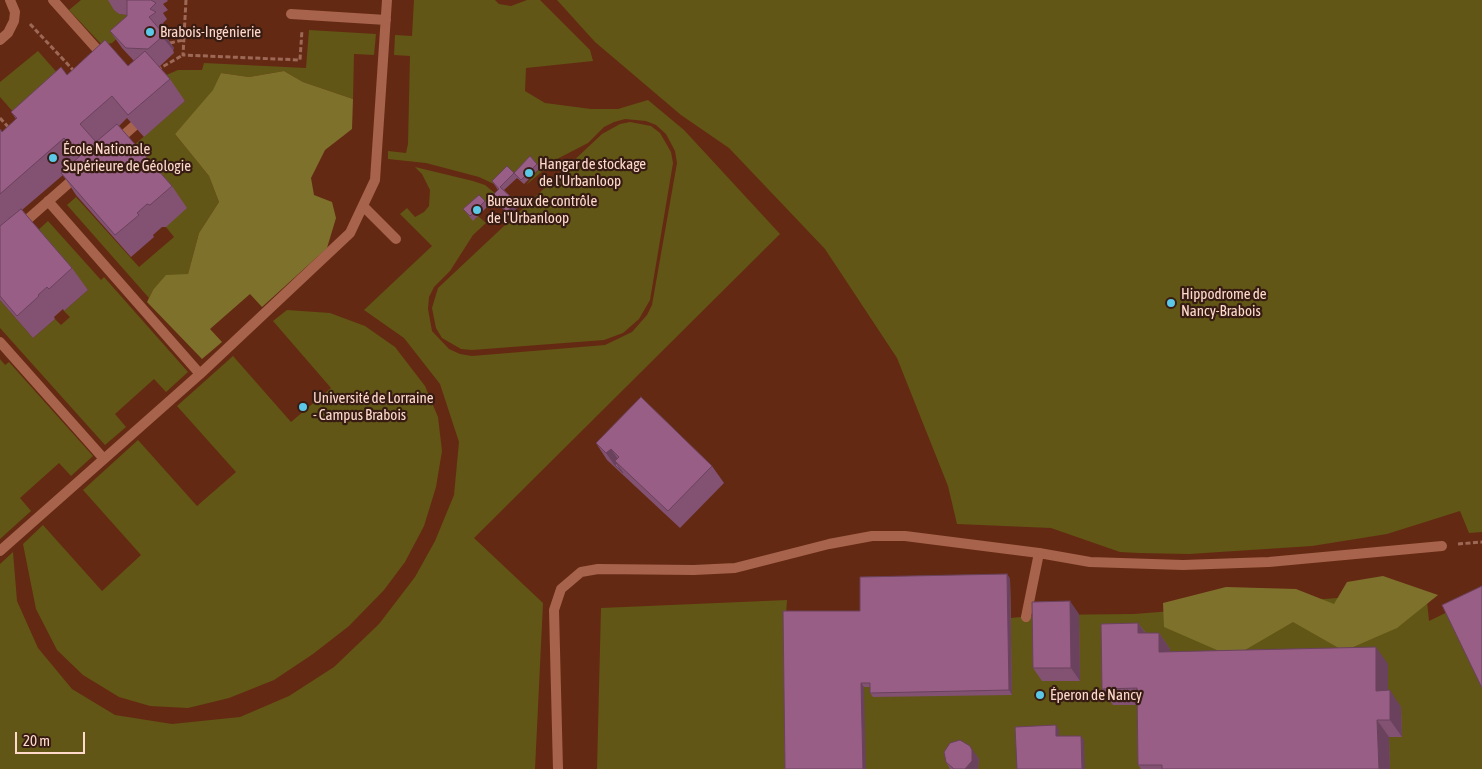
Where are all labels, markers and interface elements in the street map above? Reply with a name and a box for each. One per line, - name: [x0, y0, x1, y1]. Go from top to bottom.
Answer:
- place label: Brabois-Ingénierie: [160, 23, 261, 41]
- marker: Brabois-Ingénierie: [144, 26, 156, 38]
- place label: École Nationale Supérieure de Géologie: [63, 140, 191, 175]
- marker: École Nationale Supérieure de Géologie: [47, 152, 59, 164]
- place label: Hangar de stockage de l'Urbanloop: [539, 155, 646, 190]
- marker: Hangar de stockage de l'Urbanloop: [523, 167, 535, 179]
- place label: Bureaux de contrôle de l'Urbanloop: [487, 192, 597, 227]
- marker: Bureaux de contrôle de l'Urbanloop: [471, 204, 483, 216]
- place label: Hippodrome de Nancy-Brabois: [1181, 285, 1267, 320]
- marker: Hippodrome de Nancy-Brabois: [1165, 297, 1177, 309]
- place label: Université de Lorraine - Campus Brabois: [313, 389, 434, 424]
- marker: Université de Lorraine - Campus Brabois: [297, 401, 309, 413]
- place label: Éperon de Nancy: [1050, 686, 1142, 704]
- marker: Éperon de Nancy: [1034, 689, 1046, 701]
- scale bar: [18, 722, 88, 754]
- text: 20 m: [23, 732, 50, 749]

